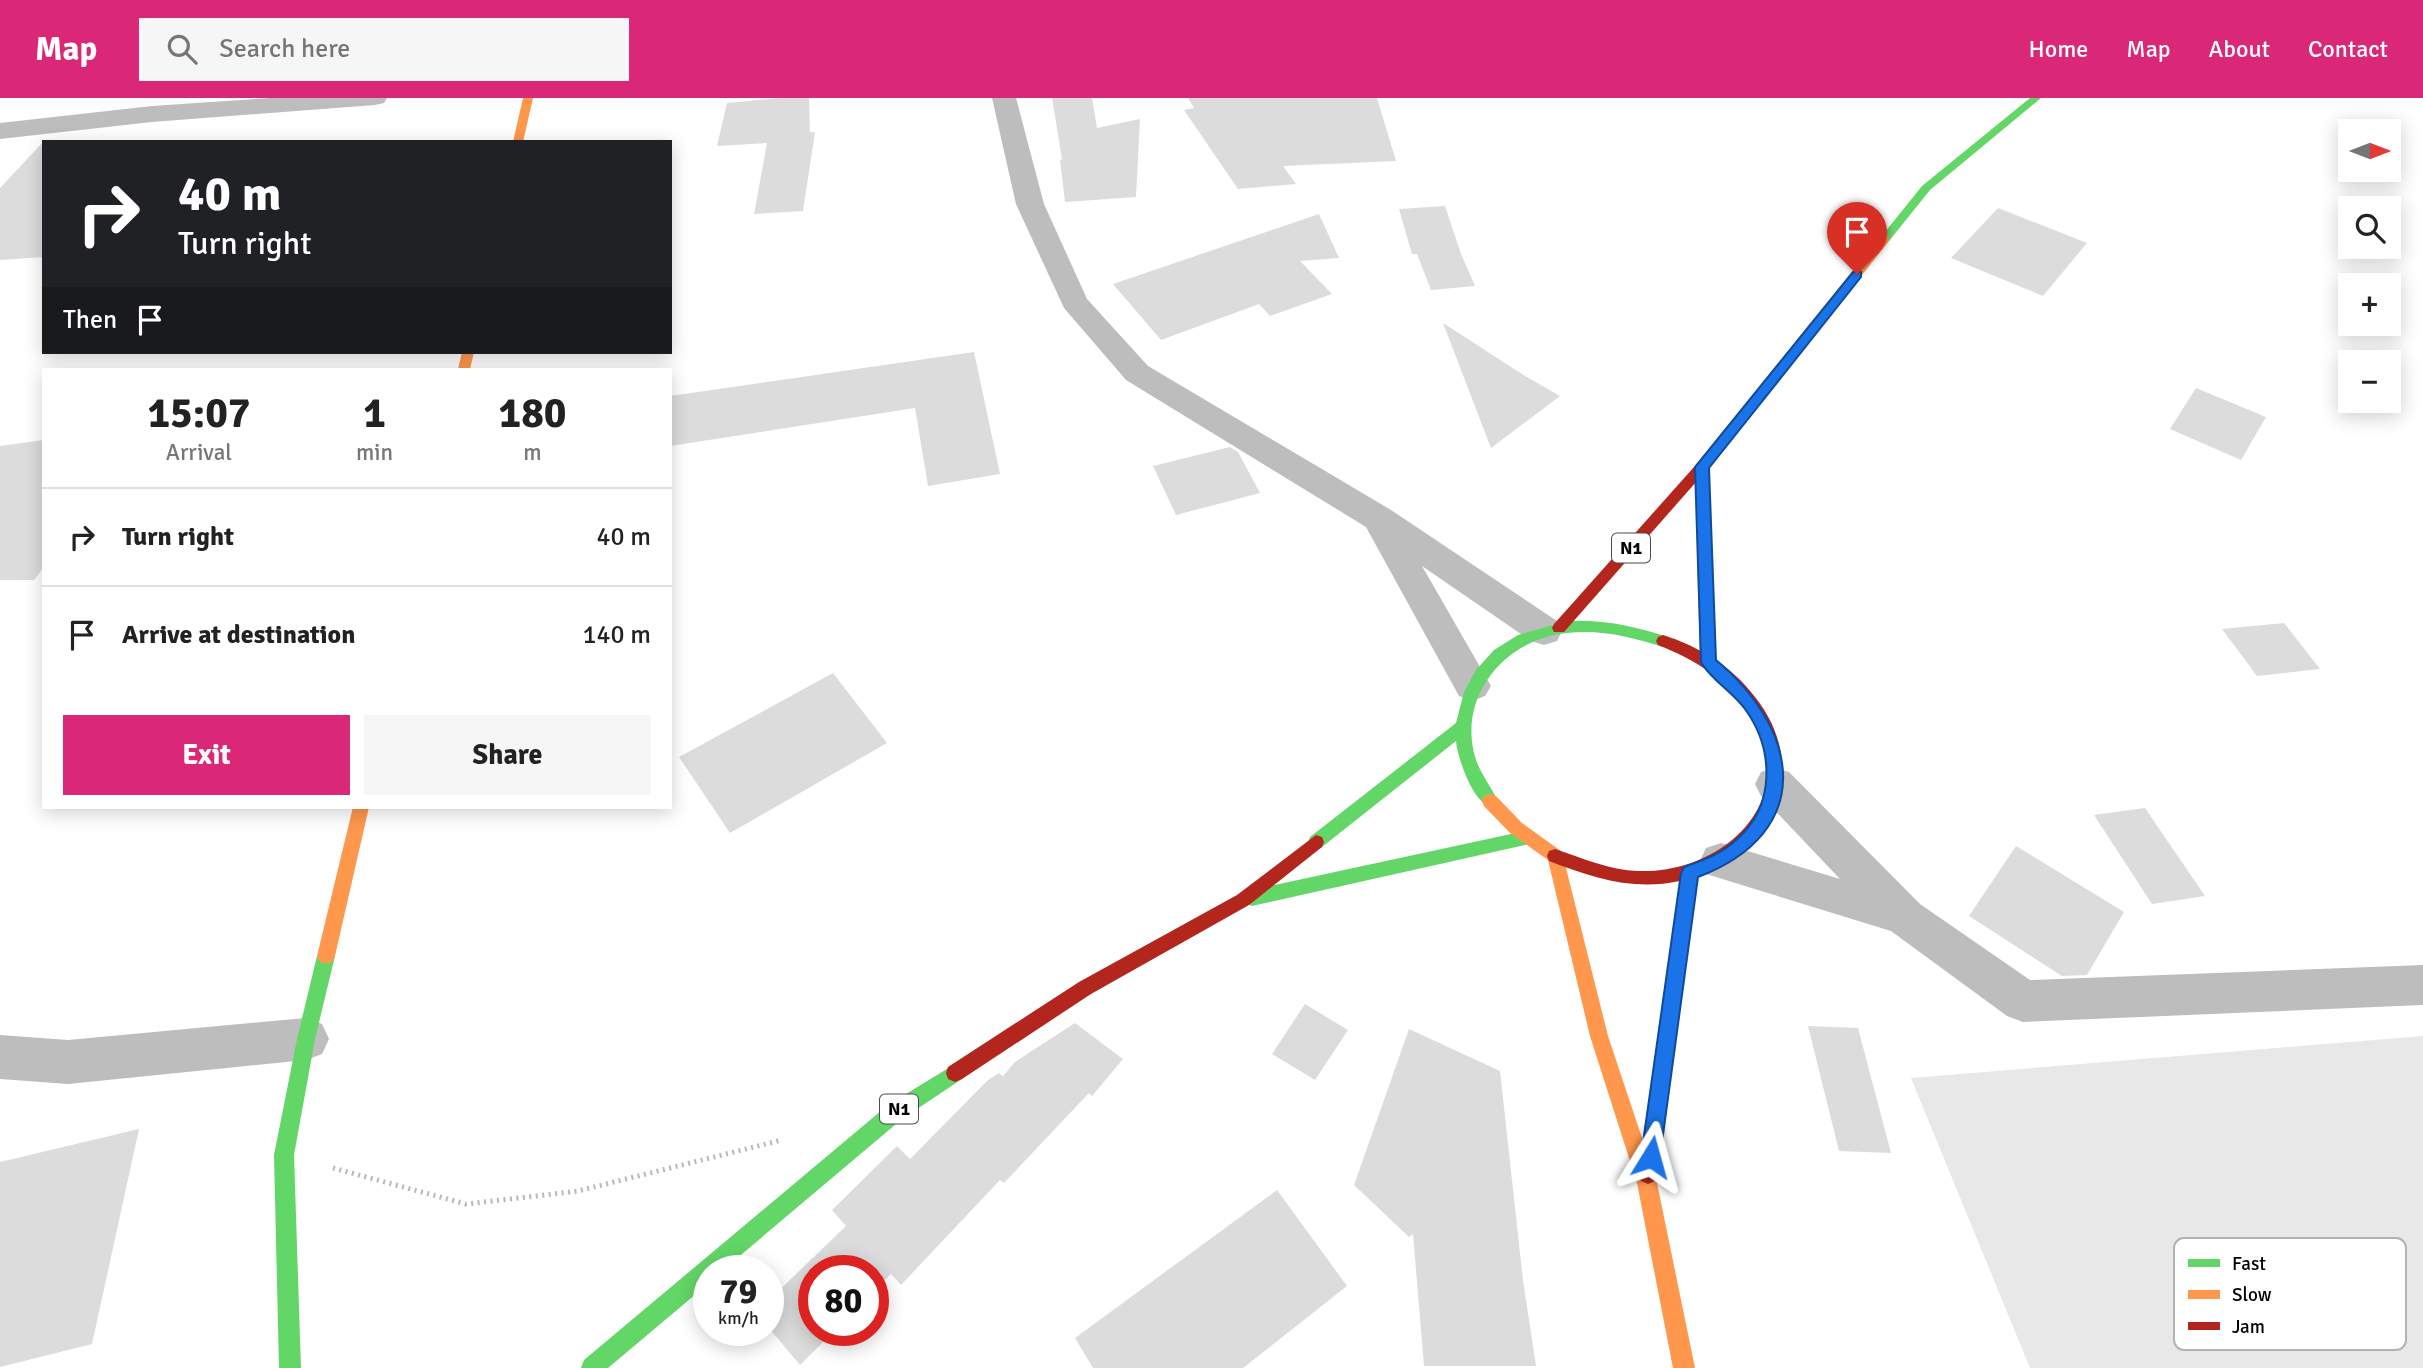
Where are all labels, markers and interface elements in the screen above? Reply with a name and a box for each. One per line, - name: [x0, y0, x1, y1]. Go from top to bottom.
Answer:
- search box: [139, 18, 629, 81]
- text: Map: [35, 29, 97, 70]
- icon: search: [163, 30, 201, 68]
- text: Search here: [219, 33, 350, 65]
- text: Home: [2028, 34, 2088, 64]
- text: Map: [2126, 34, 2171, 64]
- text: About: [2209, 34, 2270, 64]
- text: Contact: [2308, 34, 2388, 64]
- north arrow: [2338, 119, 2401, 182]
- map controls: [2338, 119, 2401, 413]
- text: 40 m: [178, 164, 281, 224]
- icon: right: [63, 168, 154, 259]
- button: search: [2338, 196, 2401, 259]
- pin: [1827, 202, 1887, 274]
- icon: arrive: [1838, 213, 1876, 251]
- text: Turn right: [178, 224, 311, 263]
- button: +: [2338, 273, 2401, 336]
- icon: arrive: [131, 301, 169, 339]
- text: Then: [63, 304, 117, 336]
- button: −: [2338, 350, 2401, 413]
- text: 15:07: [147, 388, 251, 439]
- text: 1: [363, 388, 386, 439]
- text: 180: [498, 388, 567, 439]
- text: Arrival: [166, 438, 232, 467]
- text: min: [356, 438, 393, 467]
- text: m: [523, 438, 542, 467]
- icon: right: [63, 518, 101, 556]
- text: Turn right: [122, 521, 234, 553]
- text: 40 m: [596, 521, 651, 553]
- road number: N1: [1612, 534, 1650, 562]
- icon: arrive: [63, 616, 101, 654]
- text: Arrive at destination: [122, 619, 355, 651]
- text: 140 m: [582, 619, 651, 651]
- button: Exit: [63, 715, 350, 795]
- button: Share: [364, 715, 651, 795]
- road number: N1: [880, 1094, 918, 1124]
- position arrow: [1614, 1120, 1688, 1194]
- legend: [2174, 1238, 2406, 1350]
- text: Fast: [2232, 1252, 2266, 1276]
- speed limit sign: 80: [798, 1255, 889, 1346]
- text: 79: [720, 1270, 757, 1313]
- text: Slow: [2232, 1283, 2272, 1307]
- text: km/h: [718, 1307, 759, 1329]
- text: Jam: [2232, 1315, 2265, 1339]

